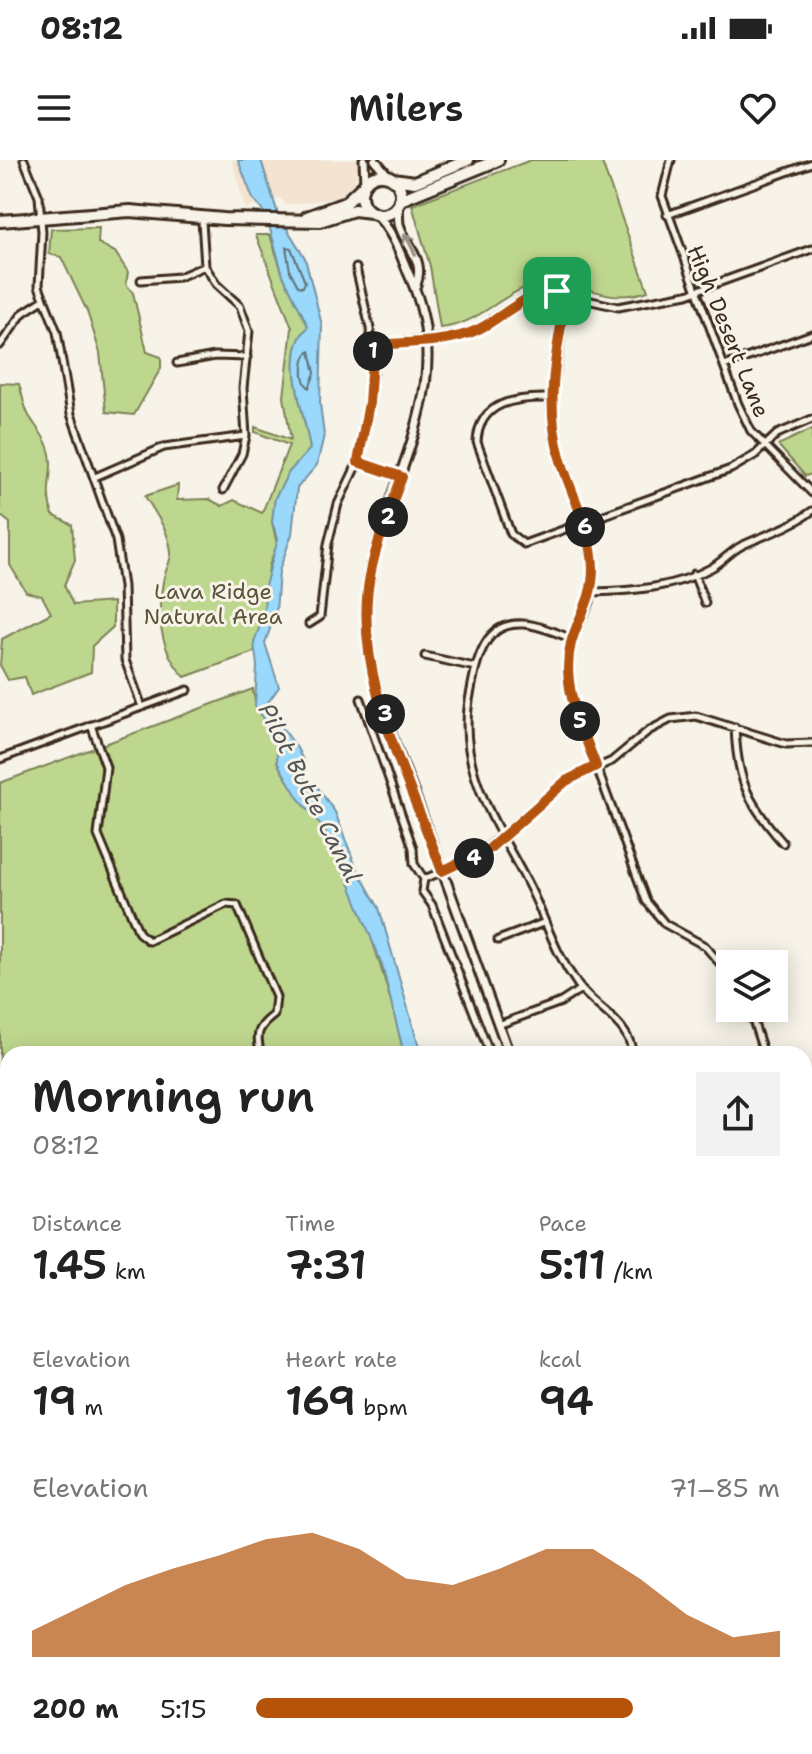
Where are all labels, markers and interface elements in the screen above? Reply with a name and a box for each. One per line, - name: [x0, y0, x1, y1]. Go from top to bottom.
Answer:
- text: 08:12: [40, 8, 123, 49]
- text: Milers: [348, 84, 464, 133]
- icon: menu: [32, 86, 76, 130]
- icon: heart: [736, 86, 780, 130]
- one-way arrow: [401, 233, 417, 257]
- street label: High Desert Lane: [681, 241, 776, 422]
- pin: [523, 257, 591, 325]
- icon: arrive: [535, 269, 579, 313]
- pin: 1: [353, 331, 393, 371]
- text: 1: [368, 336, 378, 365]
- pin: 2: [368, 497, 408, 537]
- text: 2: [380, 502, 396, 531]
- pin: 6: [565, 507, 605, 547]
- text: 6: [577, 512, 593, 541]
- park label: Lava Ridge Natural Area: [143, 577, 283, 631]
- pin: 3: [365, 694, 405, 734]
- water label: Pilot Butte Canal: [251, 698, 369, 888]
- text: 3: [377, 699, 393, 728]
- pin: 5: [560, 701, 600, 741]
- text: 5: [573, 706, 587, 735]
- pin: 4: [454, 838, 494, 878]
- text: 4: [466, 843, 482, 872]
- map controls: [716, 950, 788, 1022]
- button: layers: [716, 950, 788, 1022]
- text: Morning run: [32, 1067, 315, 1126]
- button: share: [696, 1072, 780, 1156]
- text: 08:12: [32, 1127, 100, 1162]
- text: Distance: [32, 1209, 122, 1238]
- text: Time: [285, 1209, 336, 1238]
- text: Pace: [539, 1209, 587, 1238]
- text: 1.45: [32, 1238, 107, 1292]
- text: 7:31: [285, 1238, 367, 1292]
- text: 5:11: [539, 1238, 606, 1292]
- text: km: [107, 1257, 146, 1286]
- text: /km: [606, 1257, 653, 1286]
- text: Elevation: [32, 1345, 130, 1374]
- text: Heart rate: [285, 1345, 397, 1374]
- text: kcal: [539, 1345, 581, 1374]
- text: 19: [32, 1374, 77, 1428]
- text: 169: [285, 1374, 356, 1428]
- text: 94: [539, 1374, 594, 1428]
- text: m: [77, 1393, 103, 1422]
- text: bpm: [356, 1393, 408, 1422]
- text: Elevation: [32, 1470, 148, 1505]
- text: 71–85 m: [669, 1470, 780, 1505]
- text: 200 m: [32, 1691, 119, 1726]
- text: 5:15: [160, 1691, 207, 1726]

